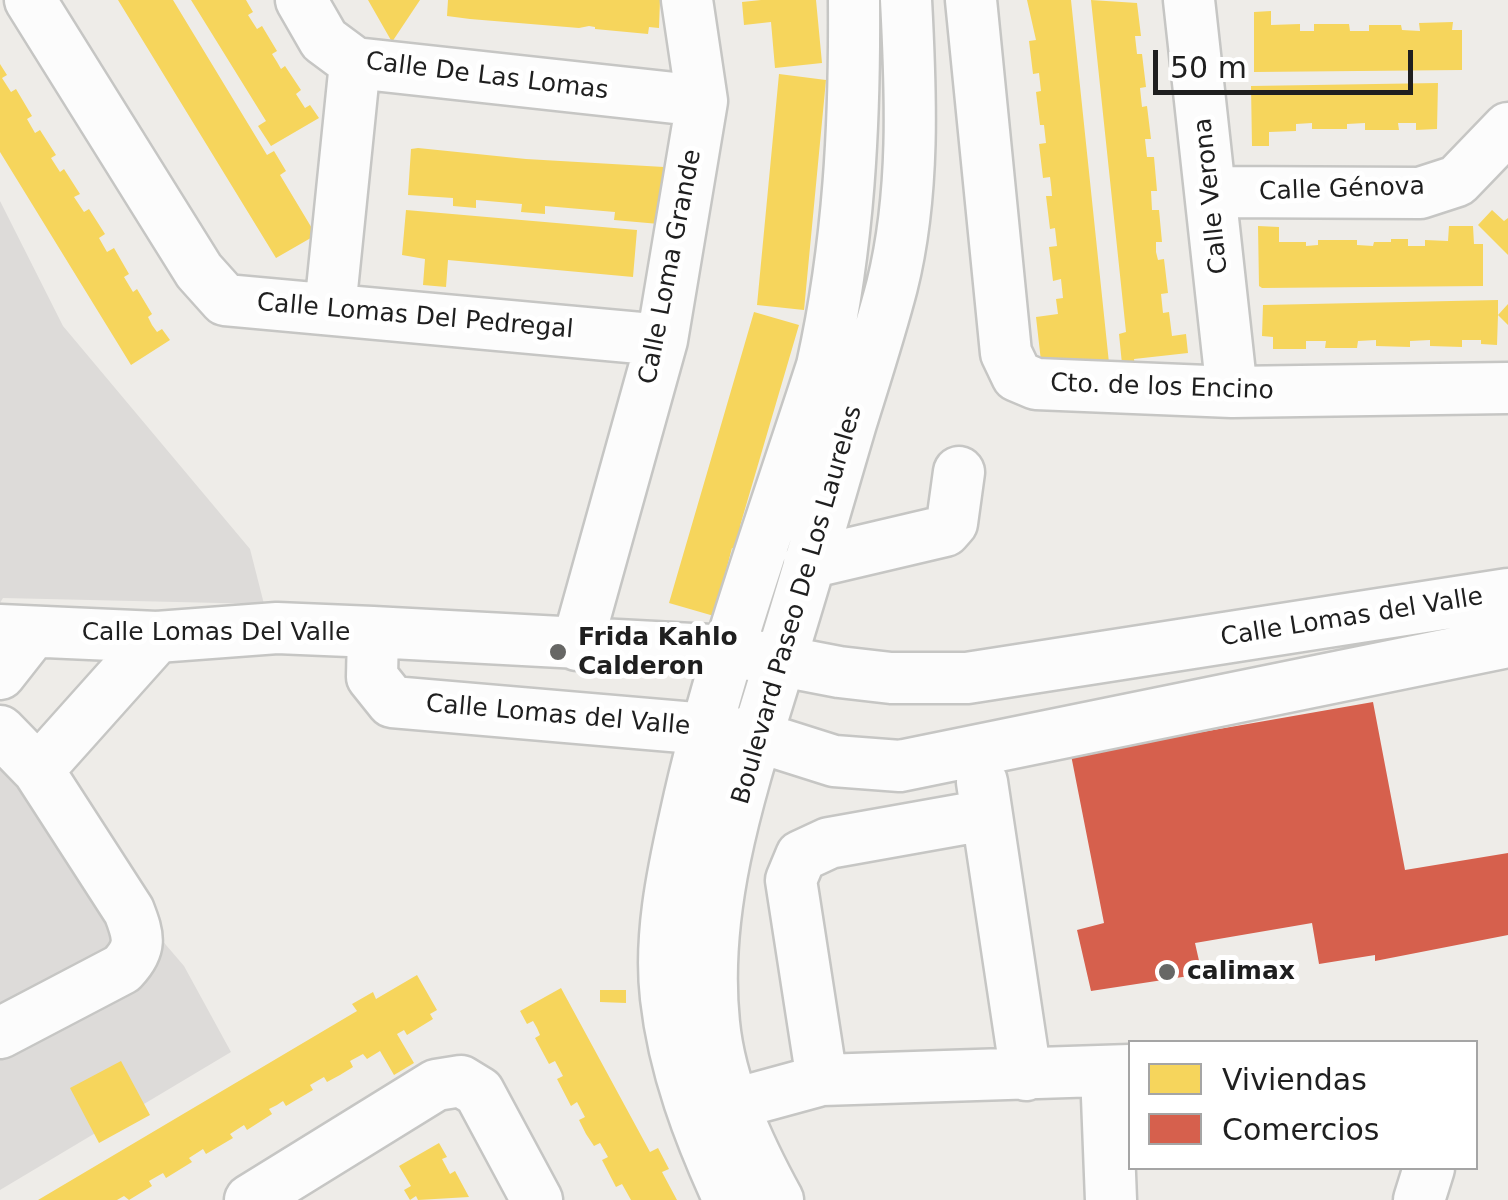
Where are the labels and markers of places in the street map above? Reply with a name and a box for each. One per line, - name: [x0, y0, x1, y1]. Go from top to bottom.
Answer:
- place label: Frida Kahlo Calderon: [578, 623, 738, 682]
- marker: Frida Kahlo Calderon: [547, 641, 569, 663]
- place label: calimax: [1187, 957, 1295, 987]
- marker: calimax: [1156, 961, 1178, 983]

